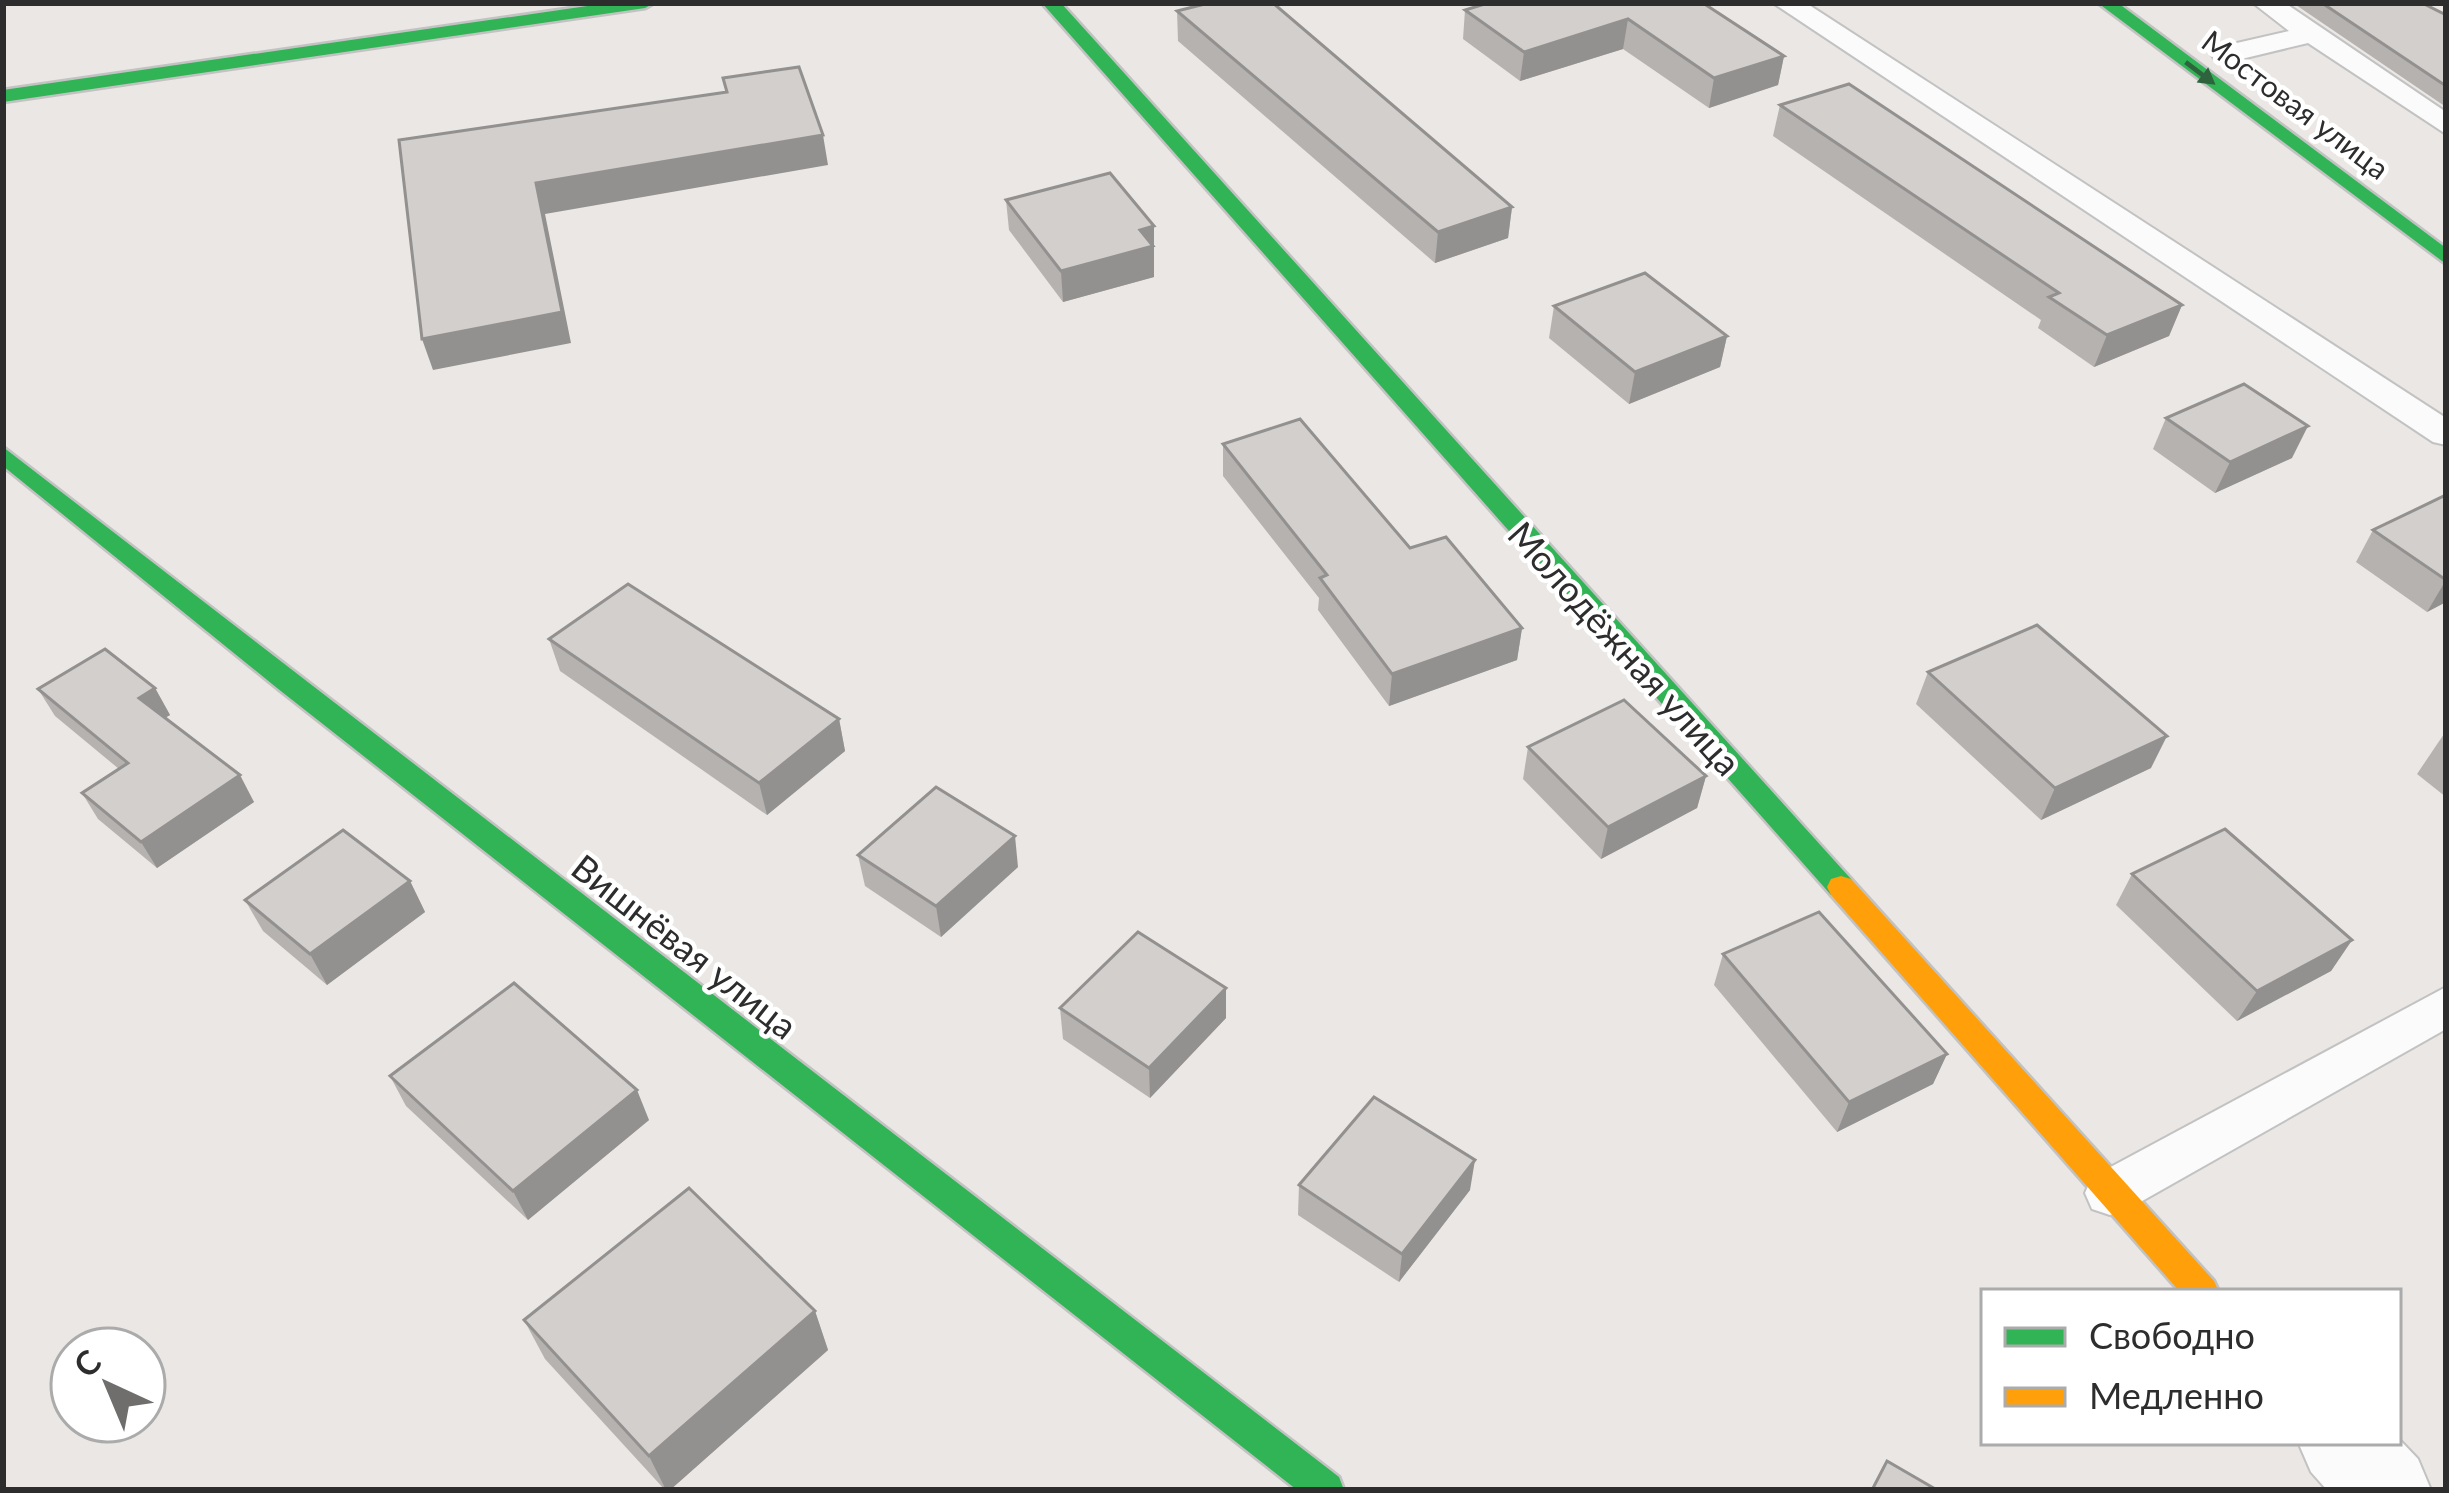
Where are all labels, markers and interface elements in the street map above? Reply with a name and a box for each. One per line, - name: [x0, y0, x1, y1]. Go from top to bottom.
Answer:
- street label: Мостовая улица: [2196, 22, 2396, 186]
- one-way arrow: [2184, 61, 2216, 85]
- street label: Молодёжная улица: [1500, 512, 1750, 784]
- street label: Вишнёвая улица: [564, 844, 806, 1048]
- legend: [1981, 1289, 2401, 1445]
- text: Свободно: [2089, 1313, 2255, 1357]
- north arrow: [48, 1325, 168, 1445]
- text: С: [65, 1341, 108, 1385]
- text: Медленно: [2089, 1373, 2264, 1417]

